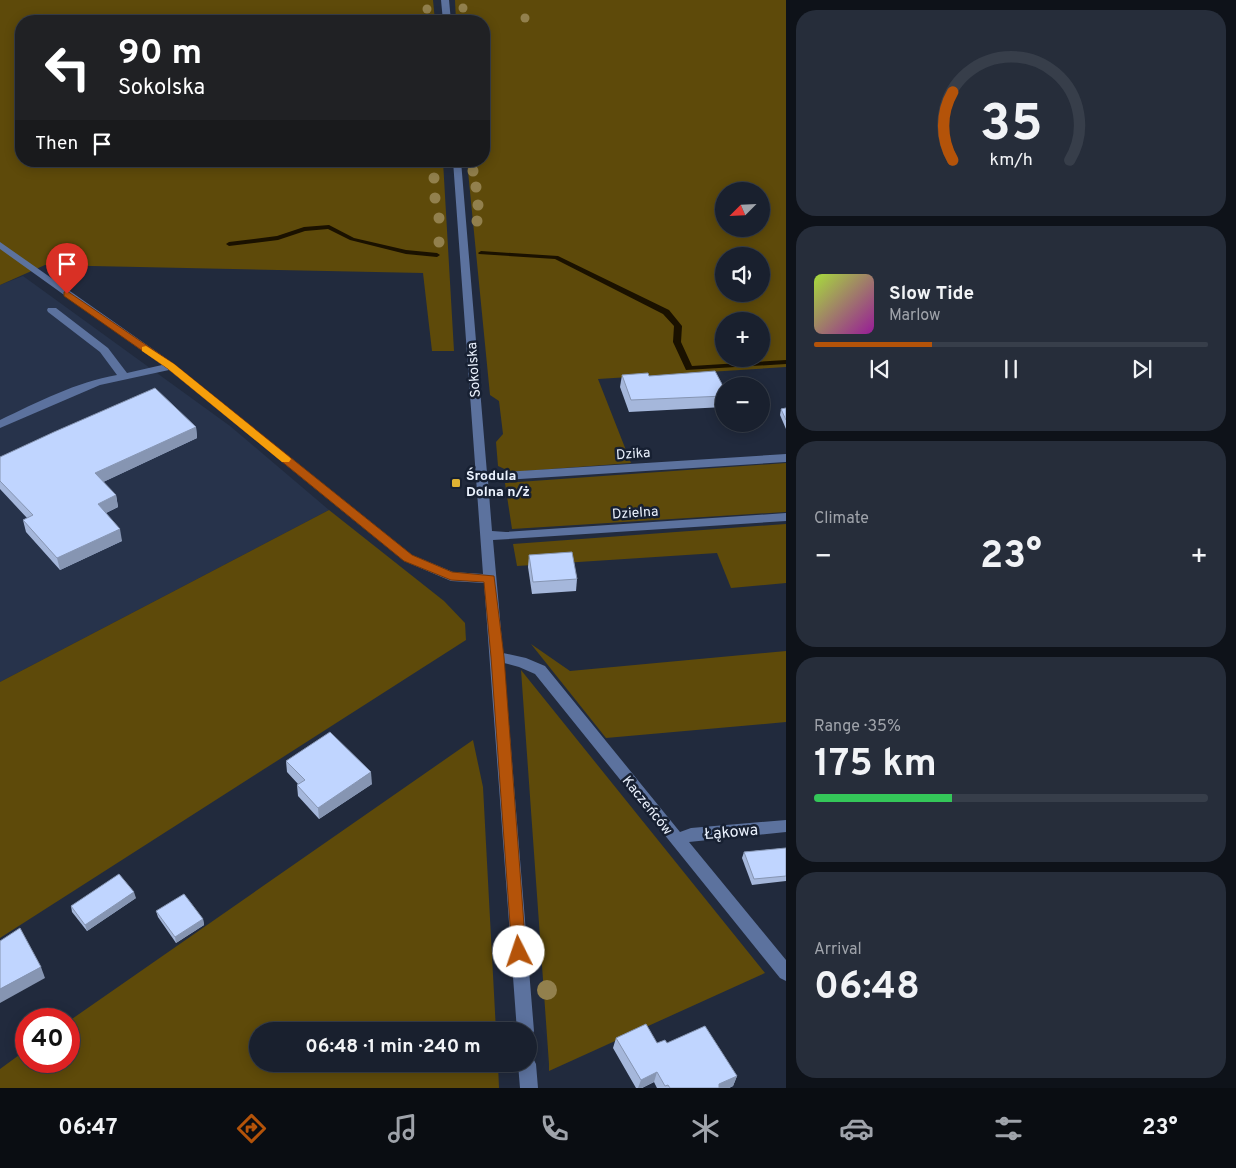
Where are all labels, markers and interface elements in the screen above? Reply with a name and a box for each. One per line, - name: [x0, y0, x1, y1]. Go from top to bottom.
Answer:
- text: 90 m: [118, 32, 202, 76]
- icon: left: [35, 35, 100, 100]
- text: Sokolska: [118, 75, 205, 102]
- text: 35: [980, 93, 1042, 159]
- icon: arrive: [88, 130, 116, 158]
- text: Then: [35, 132, 78, 156]
- text: km/h: [989, 149, 1033, 172]
- north arrow: [715, 182, 770, 238]
- map controls: [715, 182, 770, 432]
- pin: [46, 243, 88, 294]
- button: sound: [715, 247, 770, 302]
- icon: arrive: [53, 250, 81, 278]
- text: Slow Tide: [889, 282, 974, 306]
- text: Marlow: [889, 306, 941, 326]
- button: +: [715, 312, 770, 367]
- street label: Sokolska: [464, 342, 485, 398]
- icon: previous: [866, 355, 894, 383]
- icon: pause: [997, 355, 1025, 383]
- icon: next: [1128, 355, 1156, 383]
- button: −: [715, 377, 770, 432]
- street label: Dzika: [615, 445, 651, 464]
- place label: Środula Dolna n/ż: [466, 467, 530, 501]
- marker: Środula Dolna n/ż: [450, 477, 462, 489]
- street label: Dzielna: [611, 503, 659, 524]
- text: Climate: [814, 509, 869, 529]
- text: 23°: [980, 533, 1042, 582]
- text: −: [814, 540, 832, 576]
- text: +: [1190, 540, 1208, 576]
- text: Range · 35%: [814, 717, 901, 737]
- text: 175 km: [814, 741, 937, 790]
- street label: Kaczeńców: [618, 773, 676, 839]
- street label: Łąkowa: [703, 821, 759, 845]
- position arrow: [492, 925, 544, 977]
- text: Arrival: [814, 940, 862, 960]
- text: 06:48: [814, 964, 920, 1013]
- speed limit sign: 40: [15, 1008, 80, 1073]
- text: 06:48 · 1 min · 240 m: [305, 1035, 481, 1059]
- icon: directions: [234, 1111, 269, 1146]
- icon: music: [385, 1111, 420, 1146]
- icon: phone: [537, 1111, 572, 1146]
- icon: climate: [688, 1111, 723, 1146]
- icon: car: [839, 1111, 874, 1146]
- icon: filters: [991, 1111, 1026, 1146]
- text: 06:47: [58, 1115, 117, 1142]
- text: 23°: [1142, 1115, 1178, 1142]

